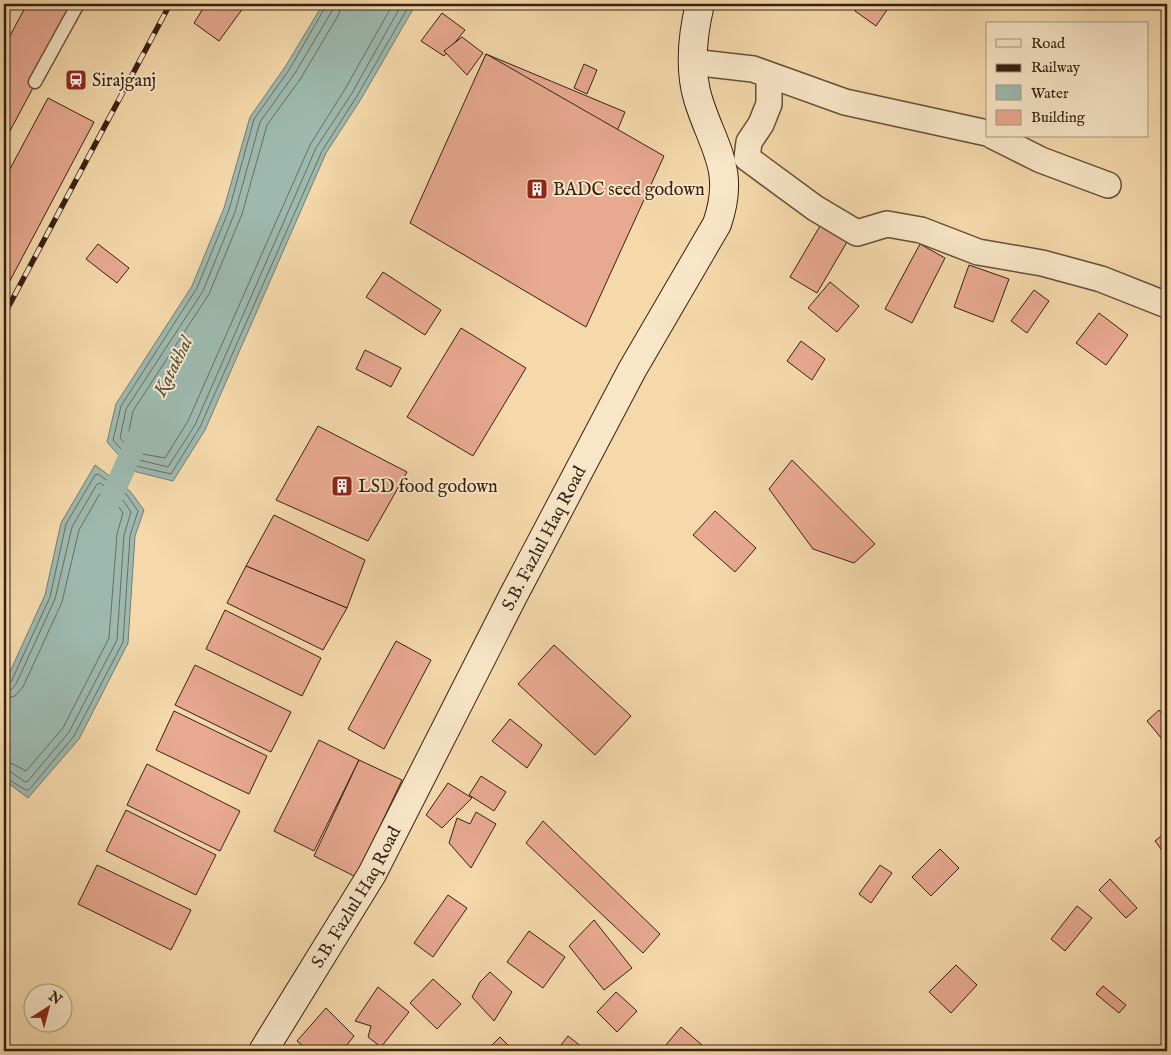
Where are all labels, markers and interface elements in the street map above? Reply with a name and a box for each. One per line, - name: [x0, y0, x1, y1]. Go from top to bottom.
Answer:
- legend: [986, 22, 1148, 138]
- text: Road: [1031, 34, 1066, 53]
- text: Railway: [1031, 58, 1081, 77]
- station icon: Sirajganj: [64, 68, 88, 92]
- place label: Sirajganj: [92, 70, 156, 93]
- text: Water: [1031, 84, 1069, 103]
- text: Building: [1031, 108, 1086, 127]
- building icon: BADC seed godown: [525, 177, 549, 201]
- place label: BADC seed godown: [553, 179, 705, 202]
- water label: Katakhal: [148, 332, 200, 402]
- street label: S.B. Fazlul Haq Road: [497, 462, 592, 615]
- building icon: LSD food godown: [330, 474, 354, 498]
- place label: LSD food godown: [358, 476, 498, 499]
- street label: S.B. Fazlul Haq Road: [307, 823, 407, 973]
- north arrow: [22, 982, 72, 1032]
- text: N: [44, 987, 65, 1009]

